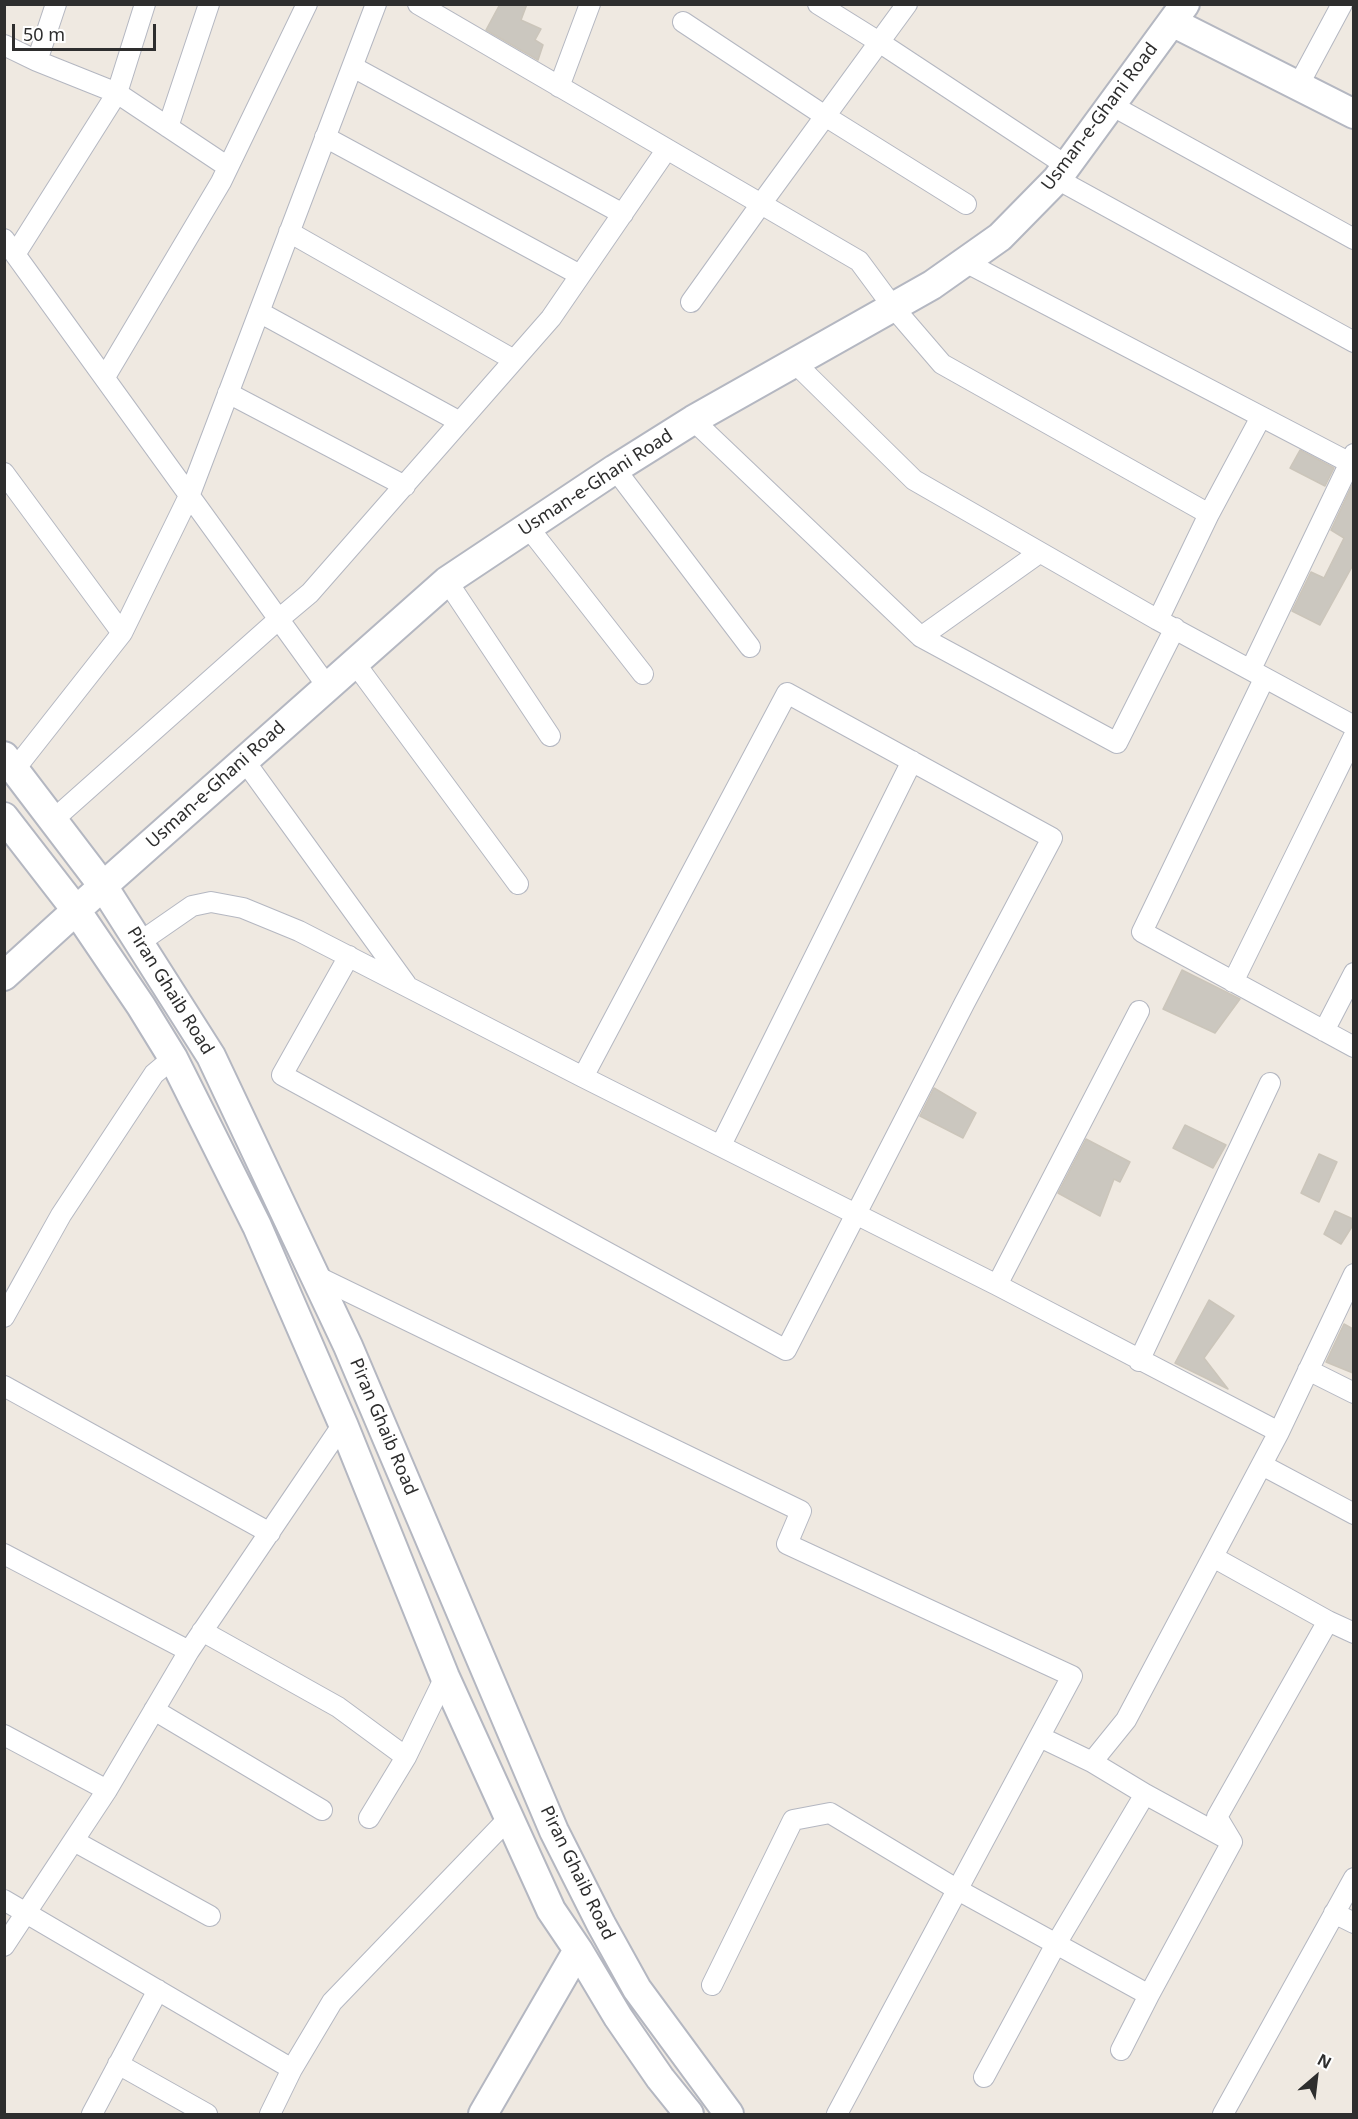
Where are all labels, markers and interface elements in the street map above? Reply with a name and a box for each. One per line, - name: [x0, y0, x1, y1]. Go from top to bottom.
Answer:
- scale bar: [15, 12, 159, 50]
- text: 50 m: [23, 22, 65, 46]
- street label: Usman-e-Ghani Road: [1037, 39, 1163, 195]
- street label: Usman-e-Ghani Road: [515, 425, 677, 541]
- street label: Usman-e-Ghani Road: [142, 717, 290, 853]
- street label: Piran Ghaib Road: [122, 923, 218, 1059]
- street label: Piran Ghaib Road: [344, 1355, 422, 1499]
- street label: Piran Ghaib Road: [535, 1802, 619, 1944]
- north arrow: [1286, 2047, 1346, 2107]
- text: N: [1314, 2048, 1335, 2074]

